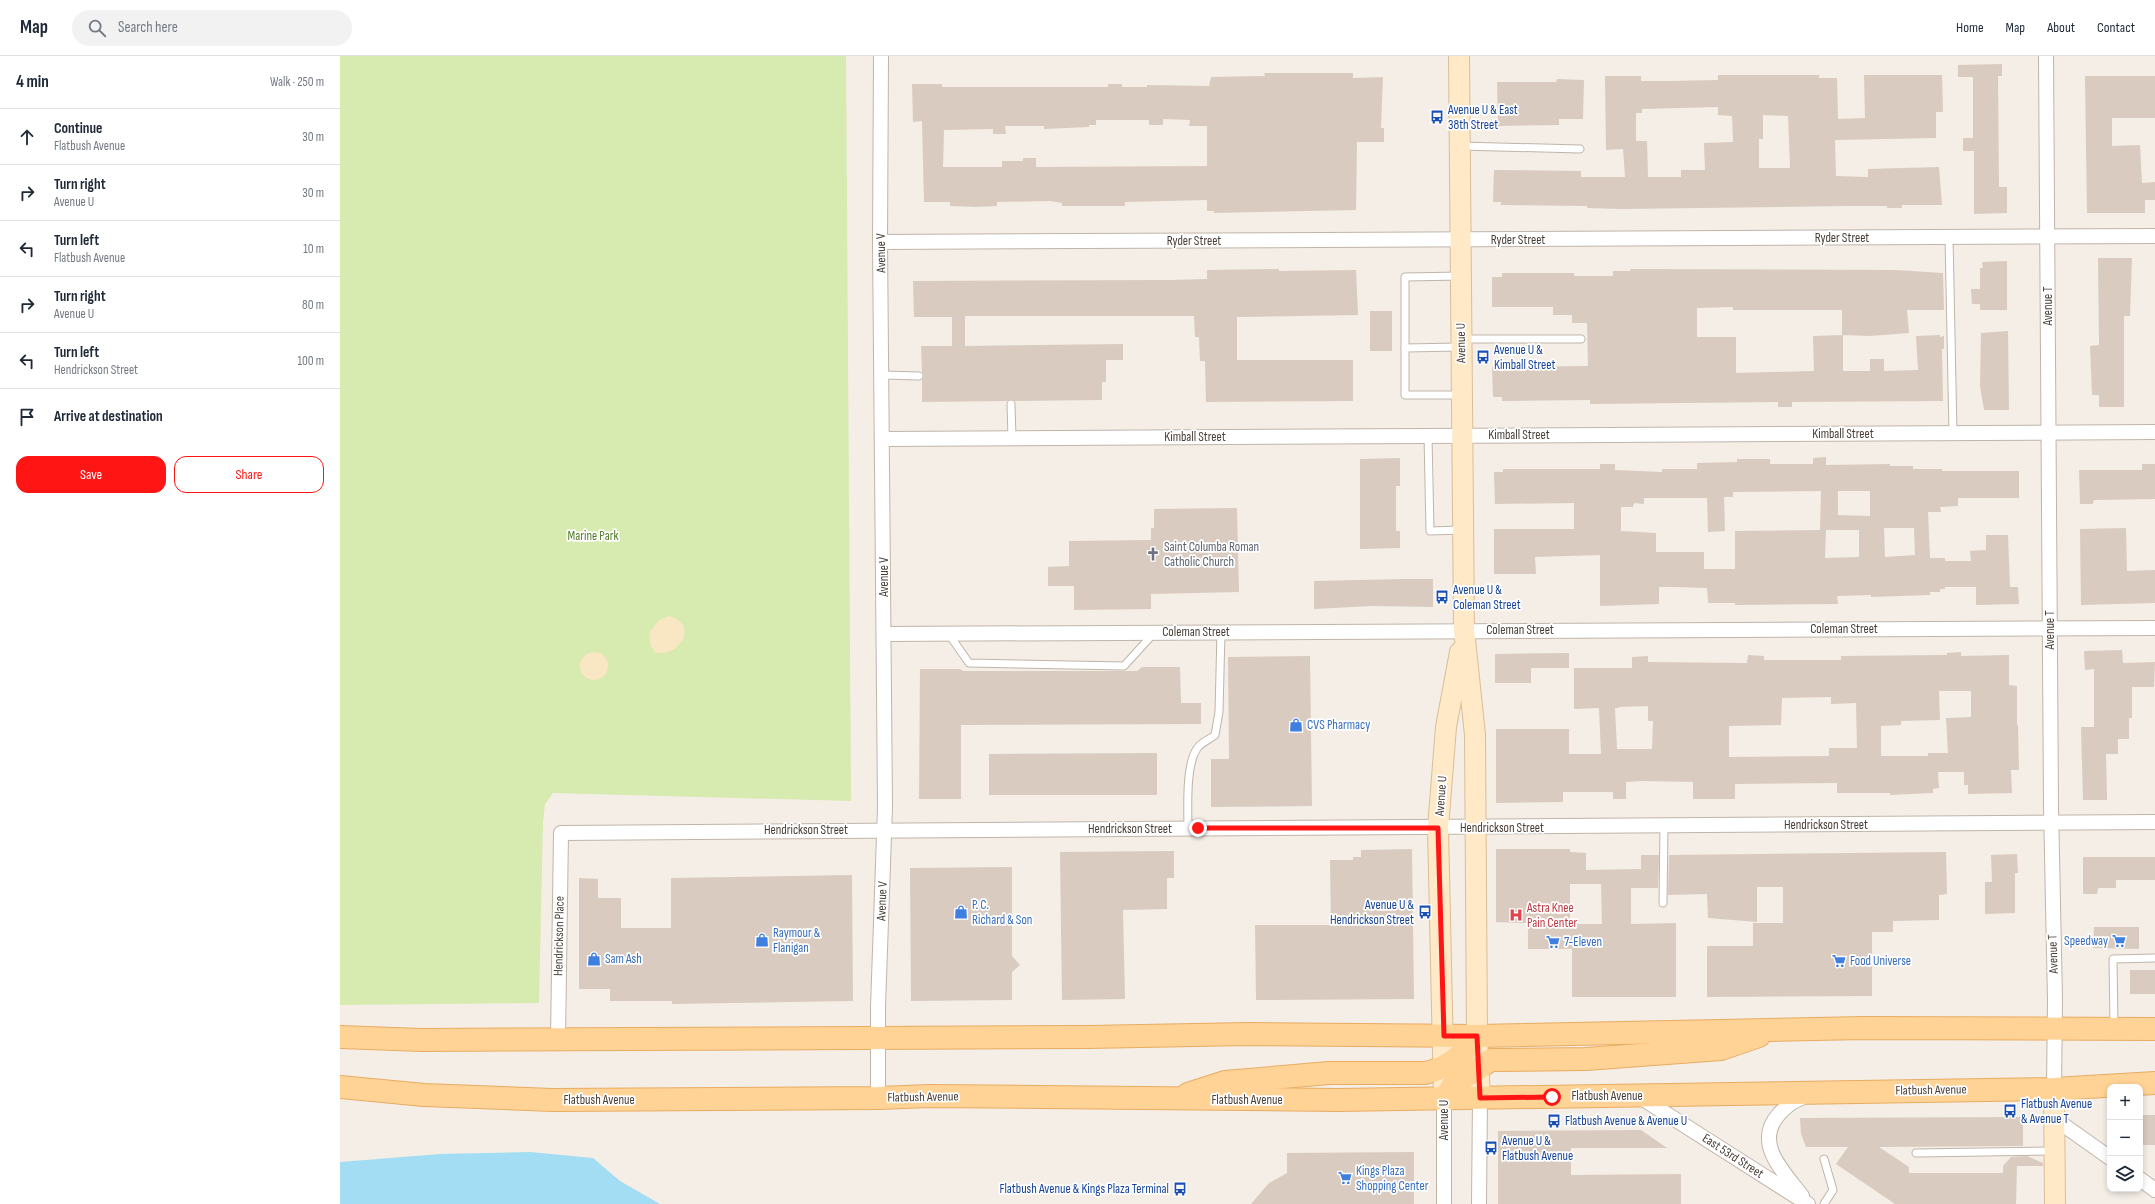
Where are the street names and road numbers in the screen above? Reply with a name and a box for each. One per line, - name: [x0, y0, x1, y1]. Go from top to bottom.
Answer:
- street label: Ryder Street: [1815, 230, 1869, 246]
- street label: Ryder Street: [1491, 232, 1545, 248]
- street label: Avenue V: [873, 233, 889, 274]
- street label: Ryder Street: [1167, 233, 1221, 249]
- street label: Avenue T: [2040, 286, 2056, 327]
- street label: Avenue U: [1453, 323, 1469, 364]
- street label: Kimball Street: [1812, 426, 1874, 442]
- street label: Kimball Street: [1488, 427, 1550, 443]
- street label: Kimball Street: [1164, 429, 1226, 445]
- street label: Avenue V: [876, 557, 892, 598]
- street label: Avenue T: [2042, 610, 2058, 651]
- street label: Coleman Street: [1810, 621, 1878, 637]
- street label: Coleman Street: [1486, 622, 1554, 638]
- street label: Coleman Street: [1162, 624, 1230, 640]
- street label: Avenue U: [1432, 775, 1450, 818]
- street label: Hendrickson Street: [1784, 817, 1868, 833]
- street label: Hendrickson Street: [1460, 820, 1544, 836]
- street label: Hendrickson Street: [1088, 821, 1172, 837]
- street label: Hendrickson Street: [764, 822, 848, 838]
- street label: Avenue V: [873, 881, 891, 922]
- street label: Hendrickson Place: [550, 896, 568, 976]
- street label: Avenue T: [2044, 934, 2062, 975]
- street label: Flatbush Avenue: [1895, 1081, 1967, 1099]
- street label: Flatbush Avenue: [887, 1088, 959, 1106]
- street label: Flatbush Avenue: [1571, 1088, 1643, 1104]
- street label: Flatbush Avenue: [563, 1092, 635, 1108]
- street label: Flatbush Avenue: [1211, 1092, 1283, 1108]
- street label: Avenue U: [1436, 1100, 1452, 1141]
- street label: East 53rd Street: [1699, 1130, 1767, 1182]

